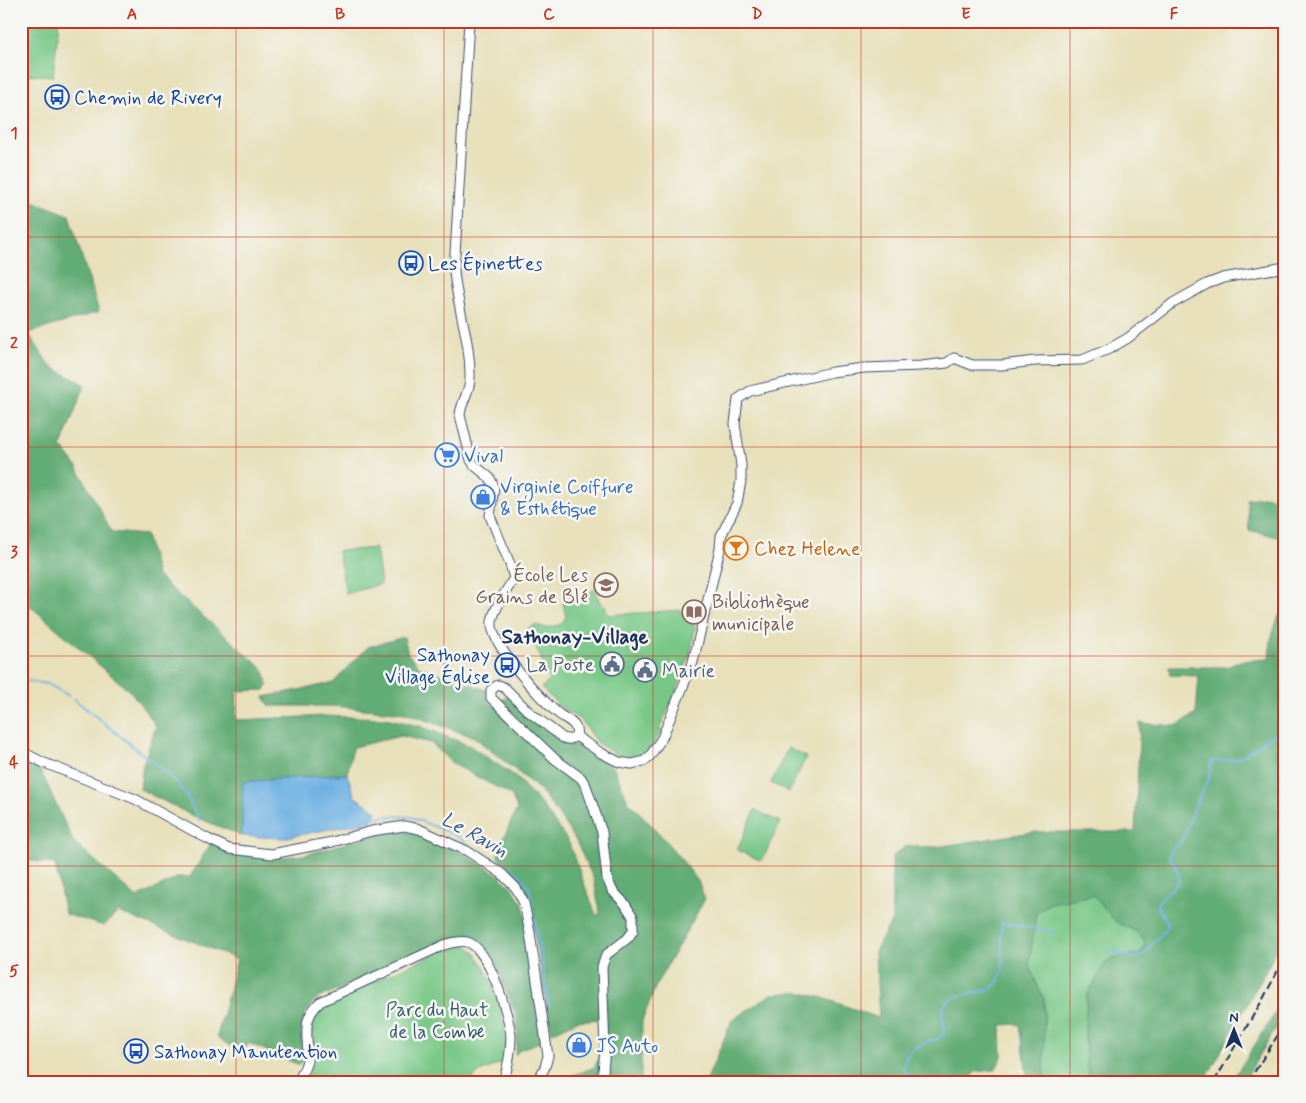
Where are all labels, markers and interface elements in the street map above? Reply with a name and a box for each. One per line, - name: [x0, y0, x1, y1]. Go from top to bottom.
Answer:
- text: A: [127, 4, 137, 25]
- text: B: [335, 4, 345, 25]
- text: C: [543, 4, 555, 25]
- text: D: [751, 4, 763, 25]
- text: E: [961, 4, 971, 25]
- text: F: [1170, 4, 1179, 25]
- bus stop icon: Chemin de Rivery: [44, 84, 70, 110]
- place label: Chemin de Rivery: [74, 86, 222, 111]
- text: 1: [10, 123, 18, 144]
- bus stop icon: Les Épinettes: [398, 250, 424, 276]
- place label: Les Épinettes: [428, 251, 543, 277]
- text: 2: [10, 333, 18, 354]
- supermarket icon: Vival: [434, 442, 460, 468]
- place label: Vival: [464, 444, 503, 469]
- place label: Virginie Coiffure & Esthétique: [500, 475, 634, 522]
- shop icon: Virginie Coiffure & Esthétique: [470, 484, 496, 510]
- bar icon: Chez Helene: [723, 535, 749, 561]
- place label: Chez Helene: [754, 537, 860, 562]
- text: 3: [10, 542, 18, 563]
- place label: École Les Grains de Blé: [475, 562, 589, 610]
- school or university icon: École Les Grains de Blé: [593, 572, 619, 598]
- place label: Bibliothèque municipale: [712, 590, 810, 637]
- library icon: Bibliothèque municipale: [681, 599, 707, 625]
- district label: Sathonay-Village: [501, 623, 649, 651]
- place label: Sathonay Village Église: [385, 643, 490, 691]
- public building icon: La Poste: [599, 651, 625, 677]
- bus stop icon: Sathonay Village Église: [494, 652, 520, 678]
- place label: La Poste: [526, 653, 594, 678]
- public building icon: Mairie: [632, 657, 658, 683]
- place label: Mairie: [662, 659, 715, 684]
- text: 4: [9, 752, 19, 773]
- water label: Le Ravin: [436, 806, 512, 864]
- text: 5: [9, 961, 19, 982]
- park label: Parc du Haut de la Combe: [386, 998, 488, 1045]
- north arrow: [1208, 1006, 1258, 1056]
- text: N: [1229, 1009, 1239, 1027]
- shop icon: JS Auto: [566, 1032, 592, 1058]
- place label: JS Auto: [596, 1034, 658, 1059]
- bus stop icon: Sathonay Manutention: [123, 1038, 149, 1064]
- place label: Sathonay Manutention: [154, 1040, 337, 1065]

